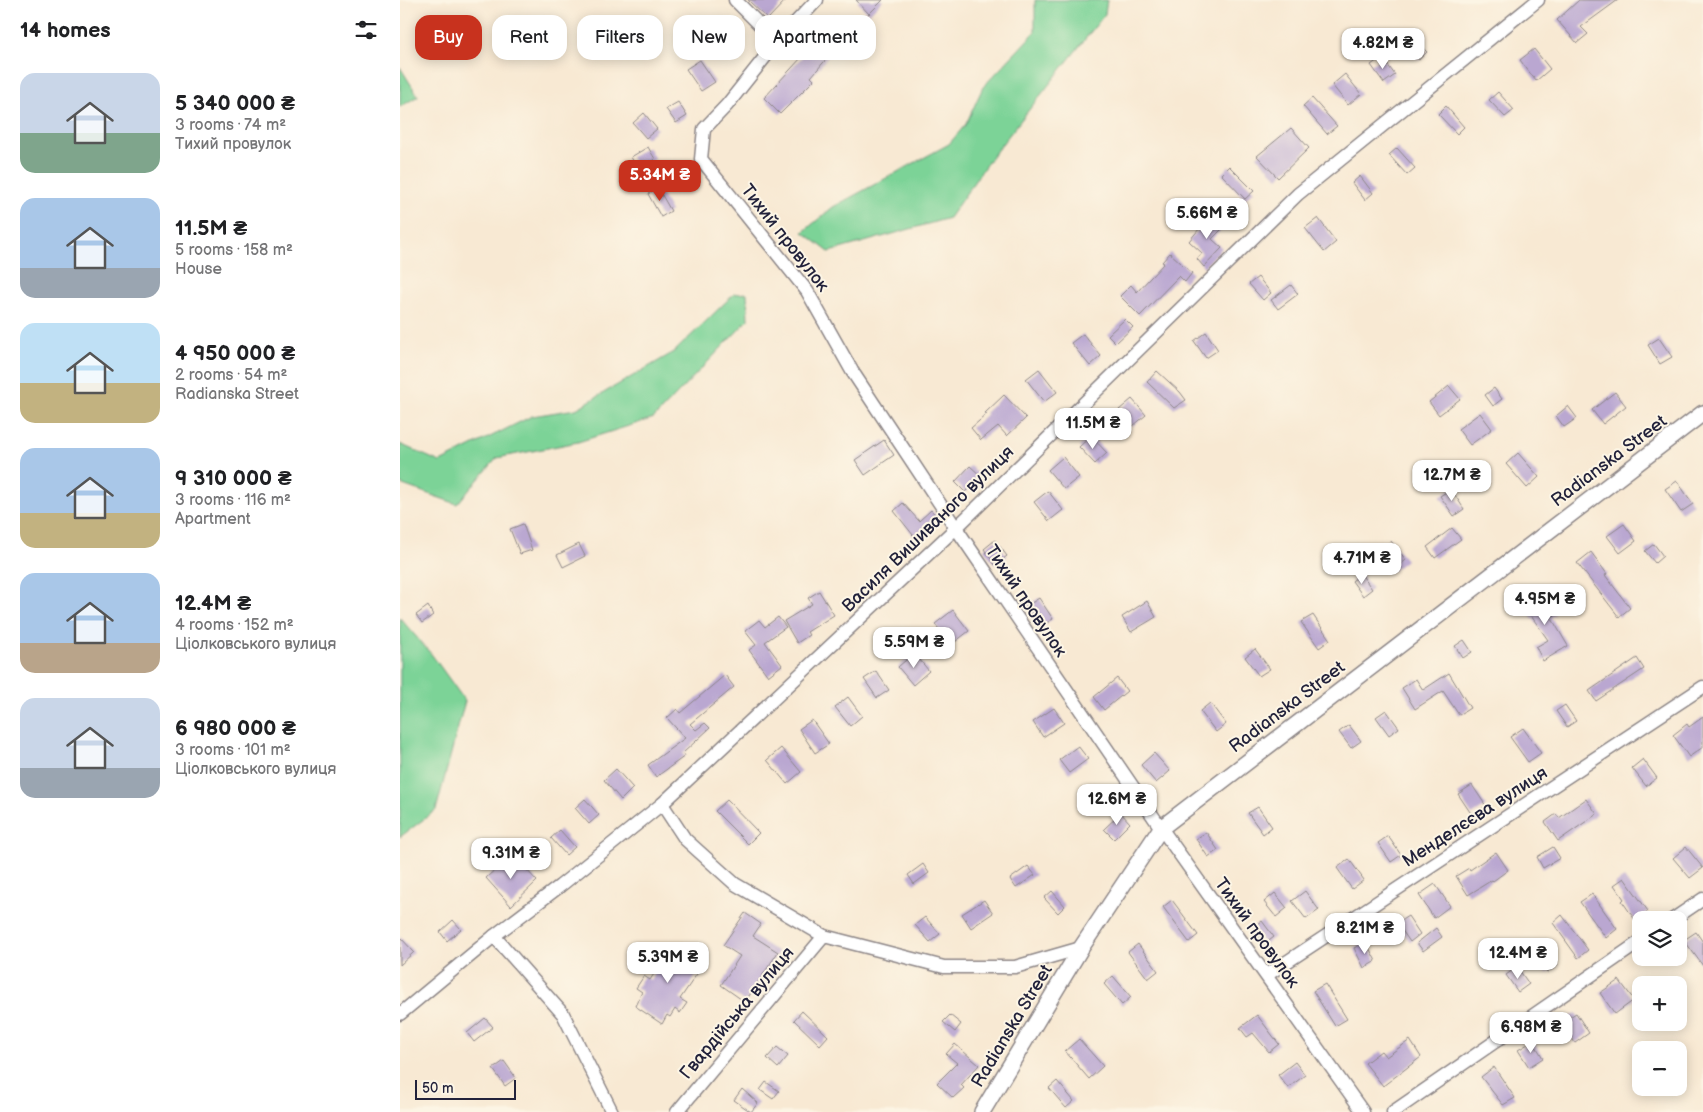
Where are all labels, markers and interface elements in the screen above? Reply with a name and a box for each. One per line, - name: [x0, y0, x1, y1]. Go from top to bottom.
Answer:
- chip: Buy: [415, 15, 482, 60]
- chip: Rent: [492, 15, 567, 60]
- chip: Filters: [577, 15, 663, 60]
- chip: New: [673, 15, 745, 60]
- chip: Apartment: [755, 15, 876, 60]
- icon: filters: [352, 16, 380, 44]
- text: 14 homes: [20, 18, 111, 43]
- pin: 4.82M ₴: [1337, 28, 1429, 70]
- text: 4.82M ₴: [1353, 34, 1413, 53]
- text: 5 340 000 ₴: [175, 91, 295, 116]
- icon: home: [60, 93, 120, 153]
- text: 3 rooms · 74 m²: [175, 116, 286, 135]
- text: Тихий провулок: [175, 135, 291, 154]
- pin: 5.34M ₴: [614, 160, 706, 202]
- text: 5.34M ₴: [630, 166, 690, 185]
- street label: Тихий провулок: [736, 180, 834, 296]
- pin: 5.66M ₴: [1161, 198, 1253, 240]
- text: 5.66M ₴: [1177, 204, 1237, 223]
- text: 11.5M ₴: [175, 216, 247, 241]
- icon: home: [60, 218, 120, 278]
- text: 5 rooms · 158 m²: [175, 241, 293, 260]
- text: House: [175, 260, 222, 279]
- text: 4 950 000 ₴: [175, 341, 295, 366]
- icon: home: [60, 343, 120, 403]
- text: 2 rooms · 54 m²: [175, 366, 287, 385]
- text: Radianska Street: [175, 385, 299, 404]
- pin: 11.5M ₴: [1047, 408, 1139, 450]
- street label: Radianska Street: [1547, 410, 1671, 511]
- text: 11.5M ₴: [1065, 414, 1121, 433]
- street label: Василя Вишиваного вулиця: [838, 441, 1018, 617]
- pin: 12.7M ₴: [1406, 460, 1498, 502]
- text: 9 310 000 ₴: [175, 466, 292, 491]
- text: 12.7M ₴: [1423, 466, 1481, 485]
- icon: home: [60, 468, 120, 528]
- text: 3 rooms · 116 m²: [175, 491, 291, 510]
- text: Apartment: [175, 510, 251, 529]
- street label: Тихий провулок: [981, 541, 1071, 661]
- pin: 4.71M ₴: [1316, 542, 1408, 585]
- text: 4.71M ₴: [1333, 549, 1391, 568]
- pin: 4.95M ₴: [1499, 584, 1591, 626]
- text: 4.95M ₴: [1515, 590, 1575, 609]
- text: 12.4M ₴: [175, 591, 251, 616]
- icon: home: [60, 593, 120, 653]
- text: 4 rooms · 152 m²: [175, 616, 294, 635]
- pin: 5.59M ₴: [868, 626, 960, 669]
- text: 5.59M ₴: [884, 633, 944, 652]
- text: Ціолковського вулиця: [175, 635, 336, 654]
- street label: Radianska Street: [1225, 656, 1349, 757]
- text: 6 980 000 ₴: [175, 716, 296, 741]
- icon: home: [60, 718, 120, 778]
- text: 3 rooms · 101 m²: [175, 741, 291, 760]
- text: Ціолковського вулиця: [175, 760, 336, 779]
- street label: Менделєєва вулиця: [1399, 762, 1551, 872]
- pin: 12.6M ₴: [1071, 784, 1163, 826]
- text: 12.6M ₴: [1088, 790, 1146, 809]
- pin: 9.31M ₴: [465, 838, 557, 880]
- text: 9.31M ₴: [482, 844, 540, 863]
- street label: Тихий провулок: [1210, 874, 1304, 992]
- map controls: [1632, 911, 1687, 1096]
- button: layers: [1632, 911, 1687, 966]
- pin: 8.21M ₴: [1319, 912, 1411, 955]
- text: 8.21M ₴: [1336, 919, 1394, 938]
- pin: 12.4M ₴: [1472, 938, 1564, 980]
- pin: 5.39M ₴: [622, 942, 714, 984]
- street label: Гвардійська вулиця: [675, 943, 799, 1083]
- text: 12.4M ₴: [1489, 944, 1547, 963]
- text: 5.39M ₴: [638, 948, 698, 967]
- street label: Radianska Street: [967, 960, 1057, 1091]
- button: +: [1632, 976, 1687, 1031]
- pin: 6.98M ₴: [1485, 1012, 1577, 1054]
- text: 6.98M ₴: [1501, 1018, 1562, 1037]
- button: −: [1632, 1041, 1687, 1096]
- scale bar: [415, 1077, 516, 1100]
- text: 50 m: [422, 1080, 454, 1097]

